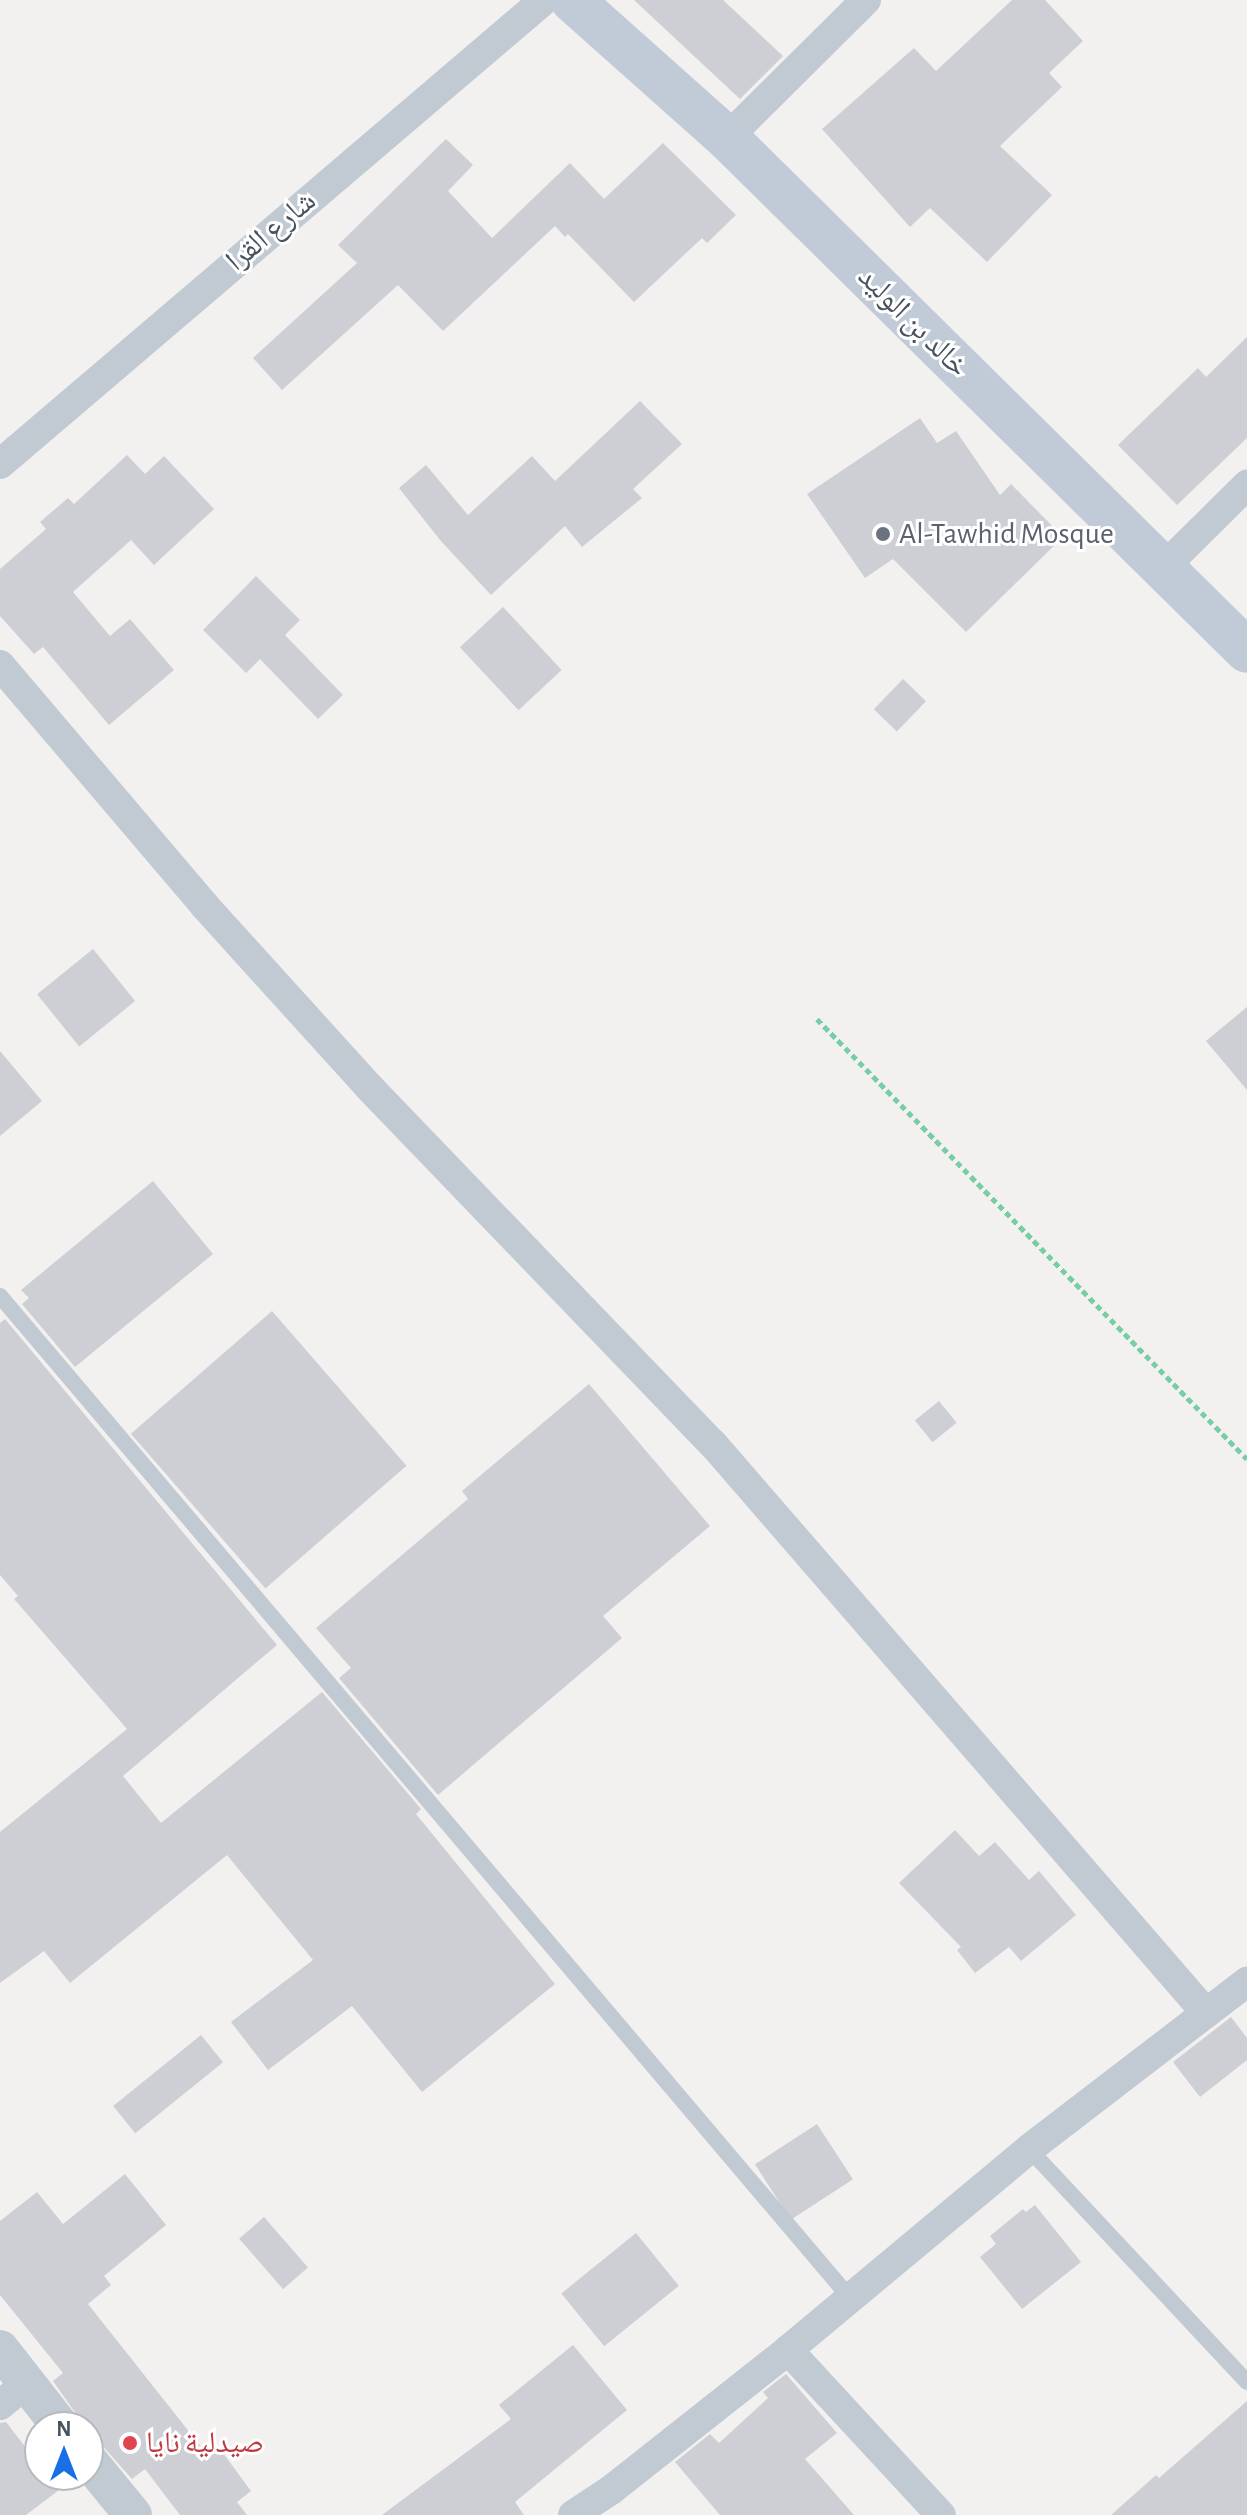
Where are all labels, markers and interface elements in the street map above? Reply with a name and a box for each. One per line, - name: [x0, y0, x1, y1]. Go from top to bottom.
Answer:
- street label: شارع القرا: [219, 183, 323, 279]
- street label: خالد بن الوليد: [850, 259, 976, 385]
- place label: Al-Tawhid Mosque: [899, 516, 1114, 552]
- marker: Al-Tawhid Mosque: [874, 525, 892, 543]
- north arrow: [24, 2411, 104, 2491]
- text: N: [56, 2418, 72, 2440]
- place label: صيدلية نايا: [146, 2425, 264, 2461]
- marker: صيدلية نايا: [121, 2434, 139, 2452]

